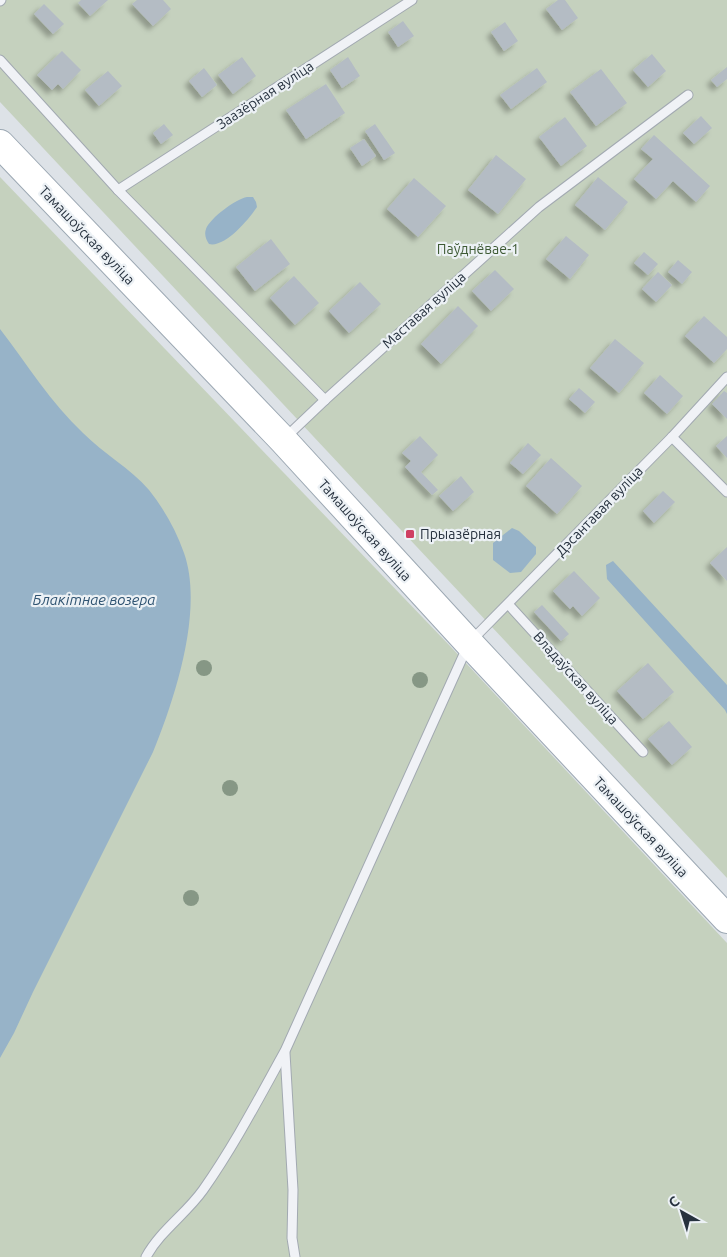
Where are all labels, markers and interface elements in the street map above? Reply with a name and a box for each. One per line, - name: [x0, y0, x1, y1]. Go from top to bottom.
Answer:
- street label: Заазёрная вуліца: [214, 58, 316, 132]
- street label: Тамашоўская вуліца: [36, 182, 138, 288]
- park label: Паўднёвае-1: [437, 241, 519, 257]
- street label: Маставая вуліца: [379, 268, 469, 352]
- street label: Дэсантавая вуліца: [552, 463, 646, 559]
- street label: Тамашоўская вуліца: [315, 476, 415, 584]
- place label: Прыазёрная: [420, 526, 501, 542]
- marker: Прыазёрная: [404, 528, 416, 540]
- water label: Блакітнае возера: [33, 591, 155, 608]
- street label: Владаўская вуліца: [530, 628, 622, 728]
- street label: Тамашоўская вуліца: [591, 774, 691, 880]
- north arrow: [657, 1187, 707, 1237]
- text: С: [665, 1193, 682, 1211]

